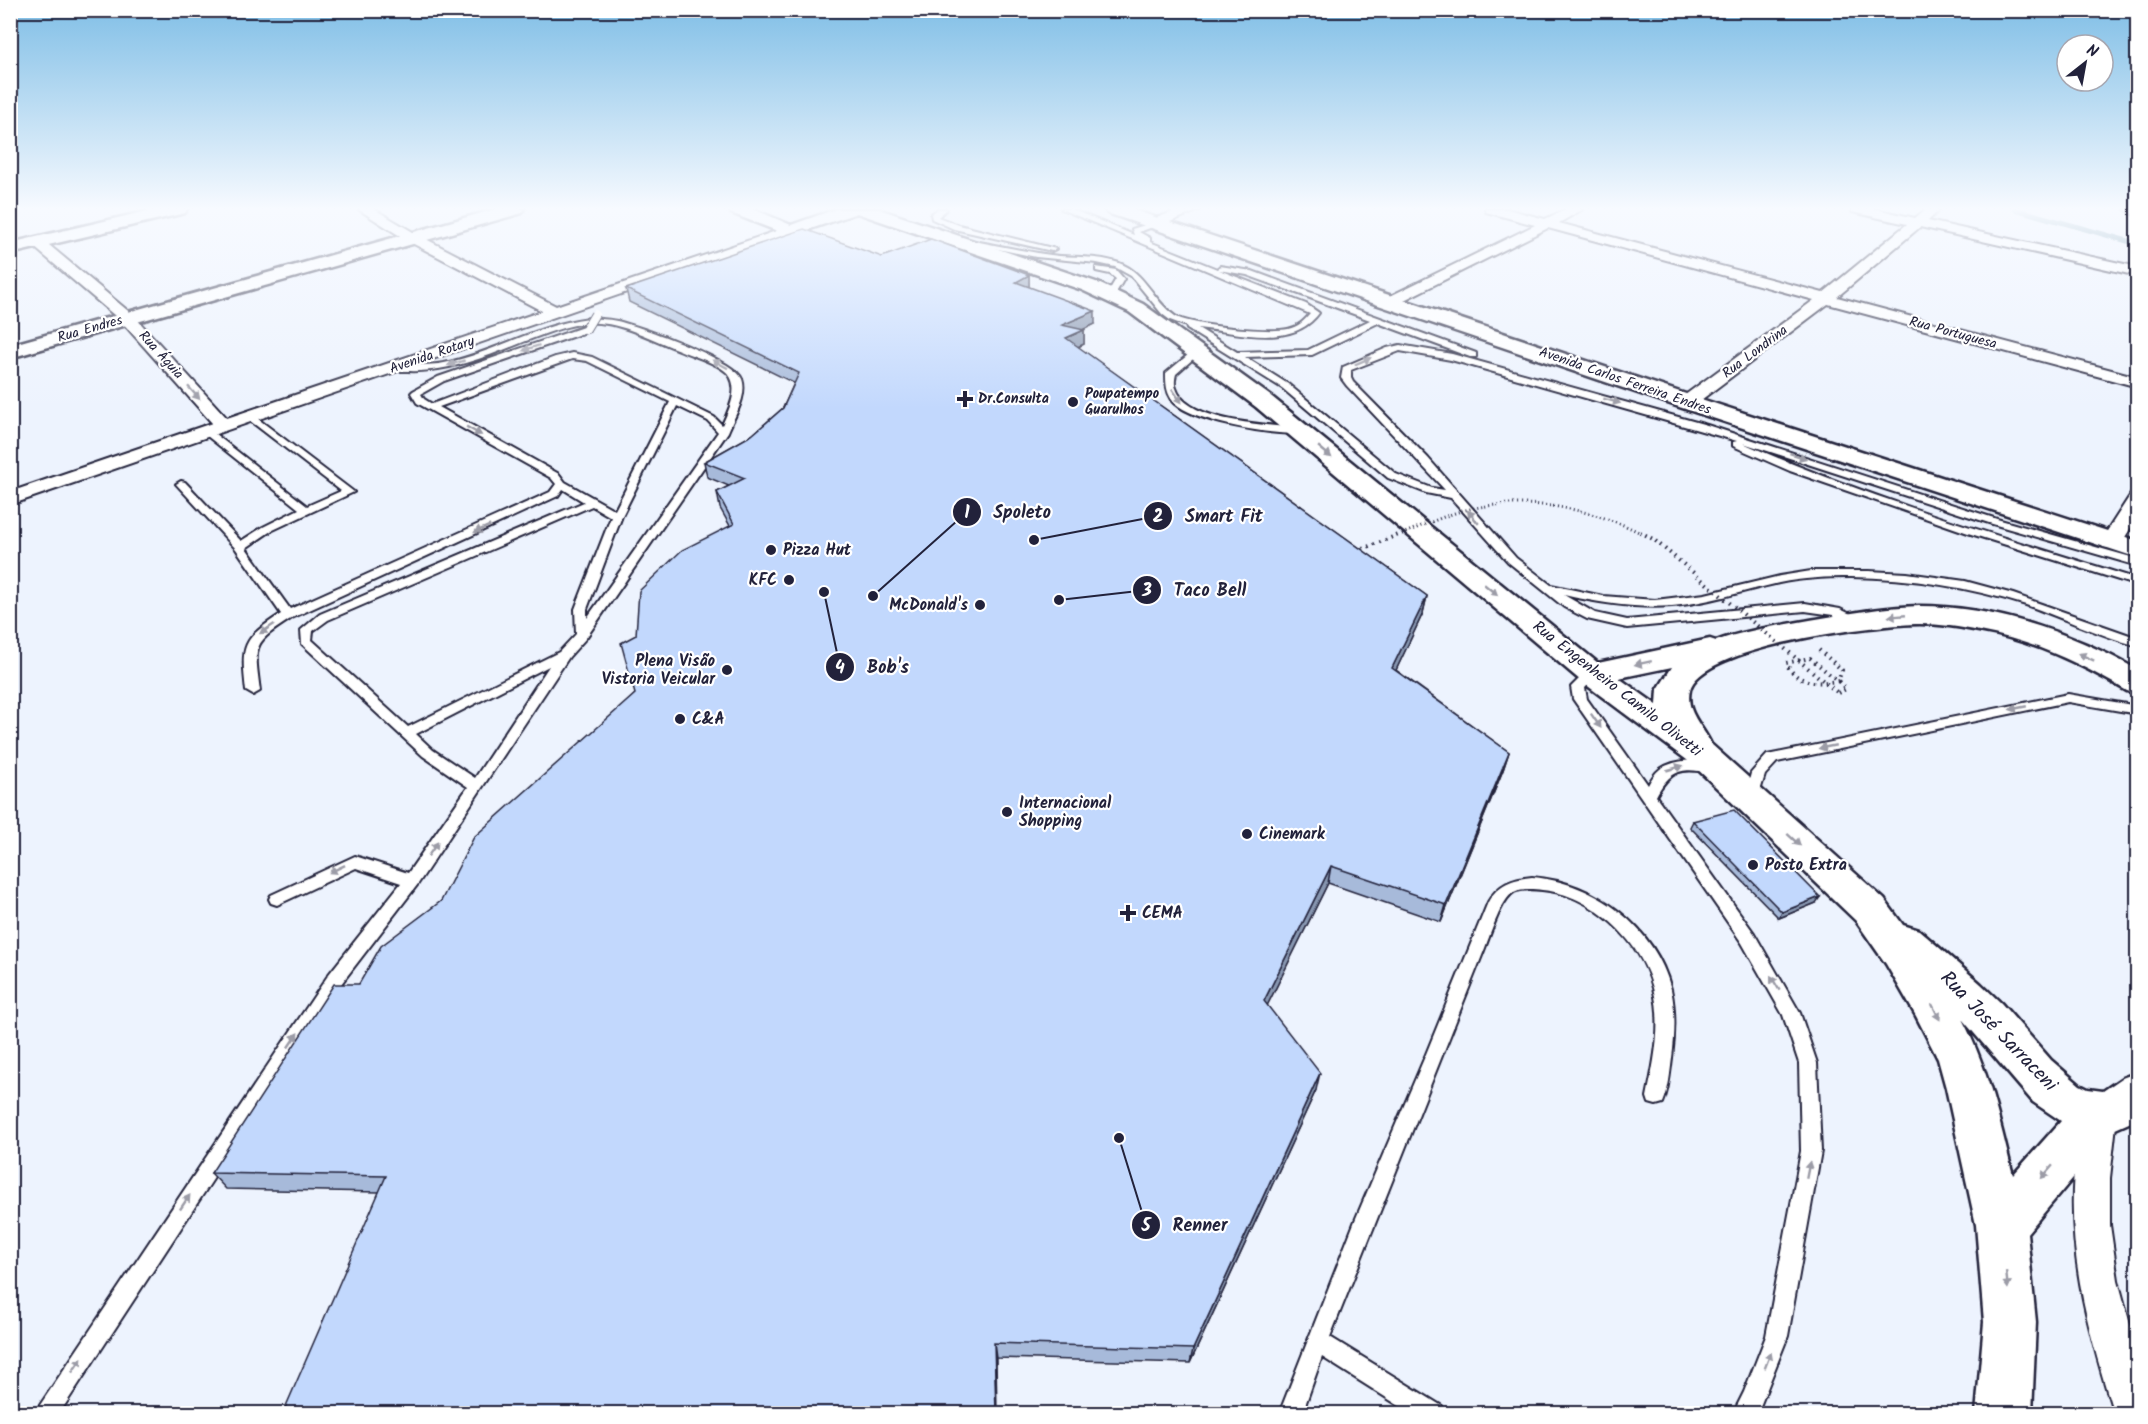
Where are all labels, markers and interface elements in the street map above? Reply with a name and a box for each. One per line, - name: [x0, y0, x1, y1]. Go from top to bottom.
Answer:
- north arrow: [2055, 33, 2115, 93]
- text: N: [2081, 38, 2103, 65]
- street label: Rua Endres: [55, 309, 125, 349]
- street label: Rua Portuguesa: [1907, 311, 1999, 355]
- street label: Rua Londrina: [1717, 320, 1793, 384]
- street label: Rua Águia: [133, 326, 189, 384]
- street label: Avenida Rotary: [387, 330, 478, 380]
- street label: Avenida Carlos Ferreira Endres: [1536, 341, 1714, 421]
- one-way arrow: [522, 343, 540, 353]
- one-way arrow: [1354, 356, 1372, 366]
- one-way arrow: [447, 359, 465, 369]
- one-way arrow: [711, 360, 728, 369]
- place label: Poupatempo Guarulhos: [1085, 383, 1160, 421]
- one-way arrow: [187, 386, 201, 400]
- place label: Dr.Consulta: [978, 388, 1049, 410]
- one-way arrow: [1171, 388, 1182, 404]
- marker: Dr.Consulta: [956, 390, 974, 408]
- marker: Poupatempo Guarulhos: [1066, 395, 1080, 409]
- one-way arrow: [1603, 397, 1621, 406]
- one-way arrow: [466, 426, 483, 436]
- one-way arrow: [1318, 445, 1333, 458]
- one-way arrow: [1789, 452, 1807, 462]
- callout: Spoleto: [952, 494, 1063, 530]
- callout: Smart Fit: [1143, 498, 1275, 534]
- text: 1: [964, 499, 970, 528]
- text: Spoleto: [993, 499, 1051, 528]
- text: 2: [1153, 503, 1163, 532]
- text: Smart Fit: [1185, 503, 1264, 532]
- one-way arrow: [1466, 509, 1479, 525]
- one-way arrow: [473, 524, 490, 533]
- place label: Pizza Hut: [783, 538, 852, 563]
- marker: Pizza Hut: [764, 543, 778, 557]
- place label: KFC: [749, 568, 777, 593]
- callout: Taco Bell: [1132, 572, 1258, 608]
- marker: KFC: [782, 573, 796, 587]
- text: 3: [1141, 577, 1152, 606]
- text: Taco Bell: [1174, 577, 1246, 606]
- one-way arrow: [1483, 584, 1499, 597]
- place label: McDonald's: [889, 593, 969, 618]
- marker: McDonald's: [973, 598, 987, 612]
- one-way arrow: [1888, 611, 1907, 621]
- street label: Rua Engenheiro Camilo Olivetti: [1527, 615, 1708, 764]
- one-way arrow: [259, 623, 275, 634]
- place label: Plena Visão Vistoria Veicular: [602, 649, 716, 692]
- callout: Bob's: [825, 649, 921, 685]
- one-way arrow: [2076, 652, 2094, 662]
- text: 4: [835, 654, 845, 683]
- text: Bob's: [867, 654, 910, 683]
- one-way arrow: [1634, 659, 1652, 669]
- marker: Plena Visão Vistoria Veicular: [720, 663, 734, 677]
- one-way arrow: [2008, 704, 2027, 713]
- place label: C&A: [692, 707, 725, 732]
- marker: C&A: [673, 712, 687, 726]
- one-way arrow: [1590, 713, 1602, 729]
- one-way arrow: [1817, 743, 1836, 752]
- one-way arrow: [1666, 763, 1684, 772]
- place label: Internacional Shopping: [1019, 791, 1112, 834]
- marker: Internacional Shopping: [1000, 805, 1014, 819]
- place label: Cinemark: [1259, 822, 1326, 847]
- marker: Cinemark: [1240, 827, 1254, 841]
- one-way arrow: [1786, 833, 1801, 847]
- one-way arrow: [427, 841, 438, 857]
- place label: Posto Extra: [1765, 853, 1847, 878]
- marker: Posto Extra: [1746, 858, 1760, 872]
- one-way arrow: [328, 864, 345, 873]
- place label: CEMA: [1142, 901, 1183, 926]
- marker: CEMA: [1119, 904, 1137, 922]
- street label: Rua José Sarraceni: [1931, 964, 2065, 1101]
- one-way arrow: [1769, 975, 1780, 991]
- one-way arrow: [1931, 1004, 1941, 1021]
- one-way arrow: [288, 1032, 299, 1048]
- one-way arrow: [1804, 1160, 1813, 1179]
- one-way arrow: [2041, 1164, 2054, 1179]
- one-way arrow: [180, 1194, 191, 1211]
- callout: Renner: [1131, 1207, 1240, 1243]
- text: 5: [1140, 1212, 1152, 1241]
- text: Renner: [1173, 1212, 1229, 1241]
- one-way arrow: [2002, 1270, 2012, 1289]
- one-way arrow: [1763, 1351, 1773, 1369]
- one-way arrow: [72, 1357, 83, 1373]

